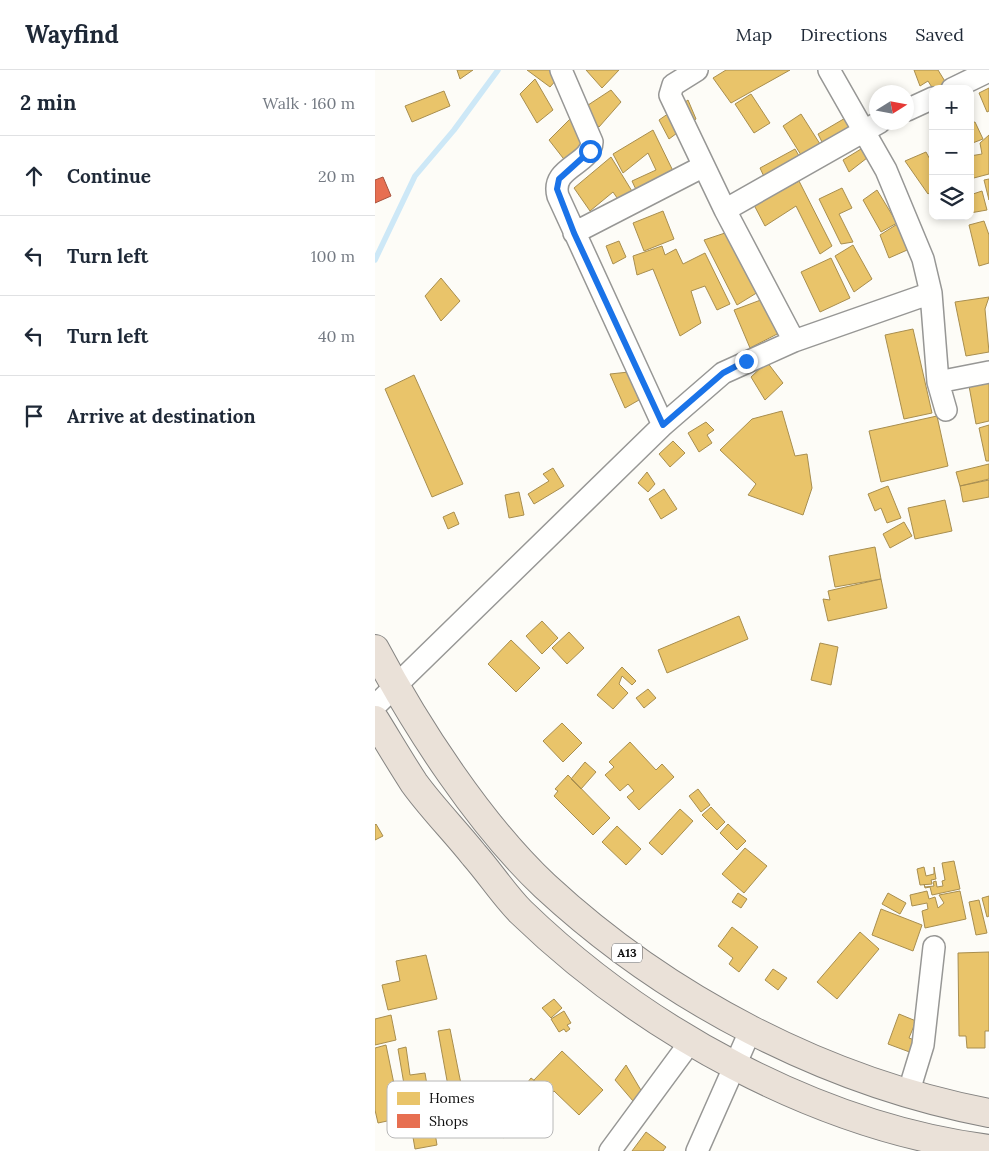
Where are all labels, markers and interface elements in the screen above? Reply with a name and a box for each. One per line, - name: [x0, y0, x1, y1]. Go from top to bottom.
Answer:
- text: Wayfind: [25, 19, 119, 50]
- text: Map: [736, 23, 772, 46]
- text: Directions: [800, 23, 887, 46]
- text: Saved: [915, 23, 964, 46]
- north arrow: [869, 85, 914, 130]
- map controls: [929, 85, 974, 220]
- button: +: [929, 85, 974, 130]
- text: 2 min: [20, 89, 76, 116]
- text: Walk · 160 m: [263, 93, 355, 113]
- button: −: [929, 130, 974, 175]
- route start: [579, 140, 602, 163]
- icon: ahead: [20, 162, 48, 190]
- text: Continue: [67, 164, 151, 188]
- text: 20 m: [318, 166, 355, 186]
- button: layers: [929, 175, 974, 220]
- icon: left: [20, 242, 48, 270]
- text: Turn left: [67, 244, 148, 268]
- text: 100 m: [311, 246, 355, 266]
- icon: left: [20, 322, 48, 350]
- text: Turn left: [67, 324, 148, 348]
- text: 40 m: [318, 326, 355, 346]
- route end: [735, 350, 758, 373]
- icon: arrive: [20, 402, 48, 430]
- text: Arrive at destination: [67, 404, 256, 428]
- road number: A13: [612, 944, 642, 962]
- legend: [387, 1081, 553, 1138]
- text: Homes: [429, 1089, 474, 1107]
- text: Shops: [429, 1112, 468, 1130]

